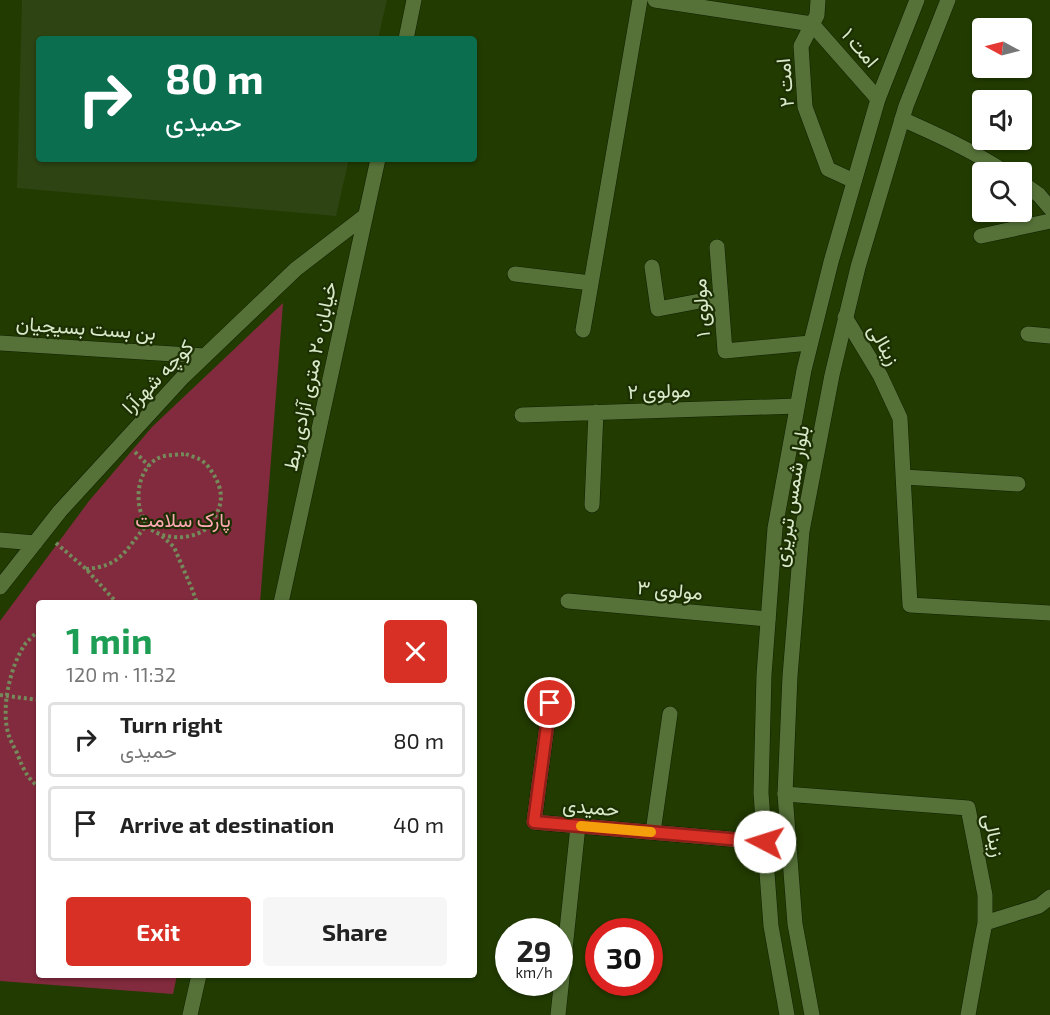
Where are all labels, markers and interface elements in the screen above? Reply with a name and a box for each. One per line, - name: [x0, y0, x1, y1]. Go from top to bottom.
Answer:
- north arrow: [972, 18, 1032, 78]
- map controls: [972, 18, 1032, 222]
- street label: امت ۱: [837, 22, 885, 72]
- text: 80 m: [165, 52, 264, 102]
- street label: امت ۲: [770, 58, 798, 108]
- icon: right: [66, 60, 144, 138]
- button: sound: [972, 90, 1032, 150]
- text: حمیدی: [165, 104, 242, 136]
- button: search: [972, 162, 1032, 222]
- street label: مولوی ۱: [686, 278, 716, 338]
- street label: خیابان ۲۰ متری آزادی ربط: [277, 279, 343, 473]
- street label: بن بست بسیجیان: [15, 310, 157, 345]
- street label: زینالی: [862, 319, 906, 370]
- street label: کوچه شهرآرا: [116, 334, 200, 420]
- street label: مولوی ۲: [627, 377, 691, 405]
- street label: بلوار شمس تبریزی: [767, 423, 815, 569]
- park label: پارک سلامت: [135, 507, 231, 534]
- street label: مولوی ۳: [636, 574, 704, 606]
- text: 1 min: [66, 618, 153, 661]
- button: close: [384, 620, 447, 683]
- text: 120 m · 11:32: [66, 662, 176, 686]
- pin: [524, 677, 575, 728]
- icon: arrive: [533, 686, 566, 719]
- text: Turn right: [120, 711, 222, 737]
- icon: right: [69, 723, 102, 756]
- text: 80 m: [393, 727, 444, 753]
- text: حمیدی: [120, 738, 177, 762]
- street label: حمیدی: [562, 792, 620, 821]
- icon: arrive: [69, 807, 102, 840]
- position arrow: [733, 810, 797, 874]
- text: Arrive at destination: [120, 811, 334, 837]
- text: 40 m: [393, 811, 444, 837]
- street label: زینالی: [977, 811, 1011, 859]
- button: Exit: [66, 897, 251, 966]
- button: Share: [263, 897, 447, 966]
- speed limit sign: 30: [585, 918, 663, 996]
- text: 29: [516, 932, 552, 968]
- text: km/h: [515, 963, 553, 981]

